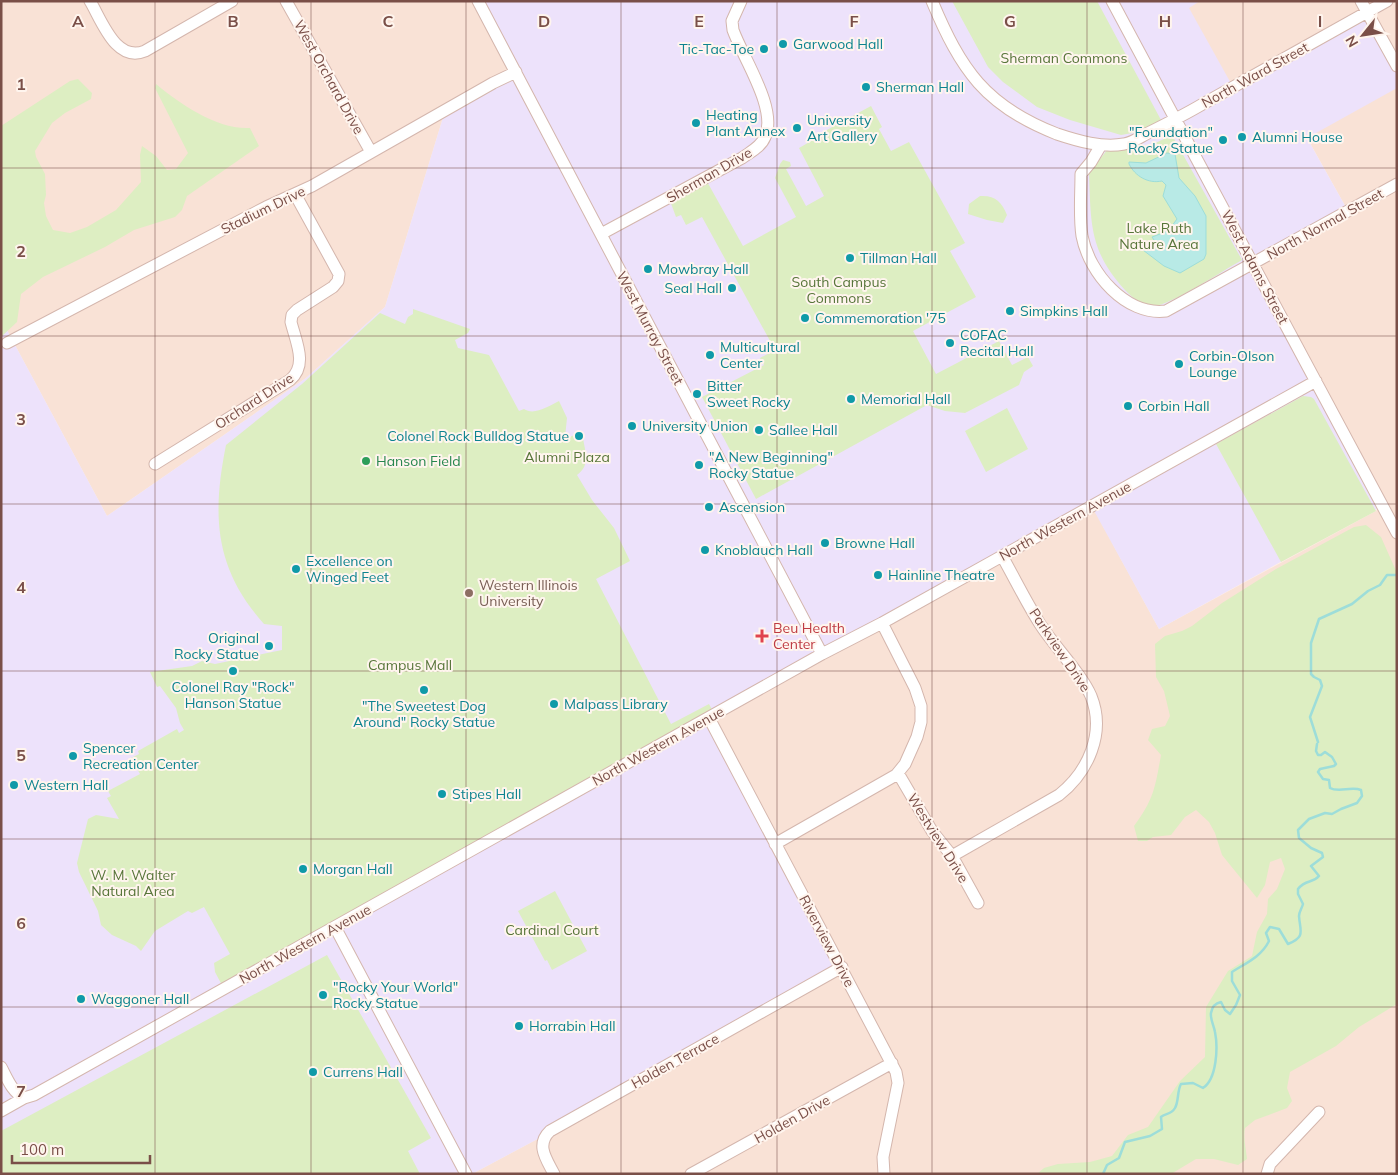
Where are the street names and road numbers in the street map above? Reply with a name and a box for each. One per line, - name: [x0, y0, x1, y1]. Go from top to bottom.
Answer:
- street label: West Orchard Drive: [290, 17, 368, 137]
- street label: North Ward Street: [1198, 38, 1312, 112]
- street label: Sherman Drive: [663, 143, 755, 207]
- street label: Stadium Drive: [218, 182, 308, 238]
- street label: North Normal Street: [1264, 184, 1387, 264]
- street label: West Adams Street: [1217, 207, 1293, 327]
- street label: West Murray Street: [612, 268, 688, 388]
- street label: Orchard Drive: [211, 369, 297, 433]
- street label: North Western Avenue: [996, 477, 1134, 565]
- street label: Parkview Drive: [1025, 605, 1095, 695]
- street label: North Western Avenue: [589, 702, 727, 790]
- street label: Westview Drive: [903, 790, 973, 886]
- street label: Riverview Drive: [795, 892, 859, 990]
- street label: North Western Avenue: [236, 900, 374, 988]
- street label: Holden Terrace: [628, 1029, 722, 1093]
- street label: Holden Drive: [751, 1091, 833, 1147]

